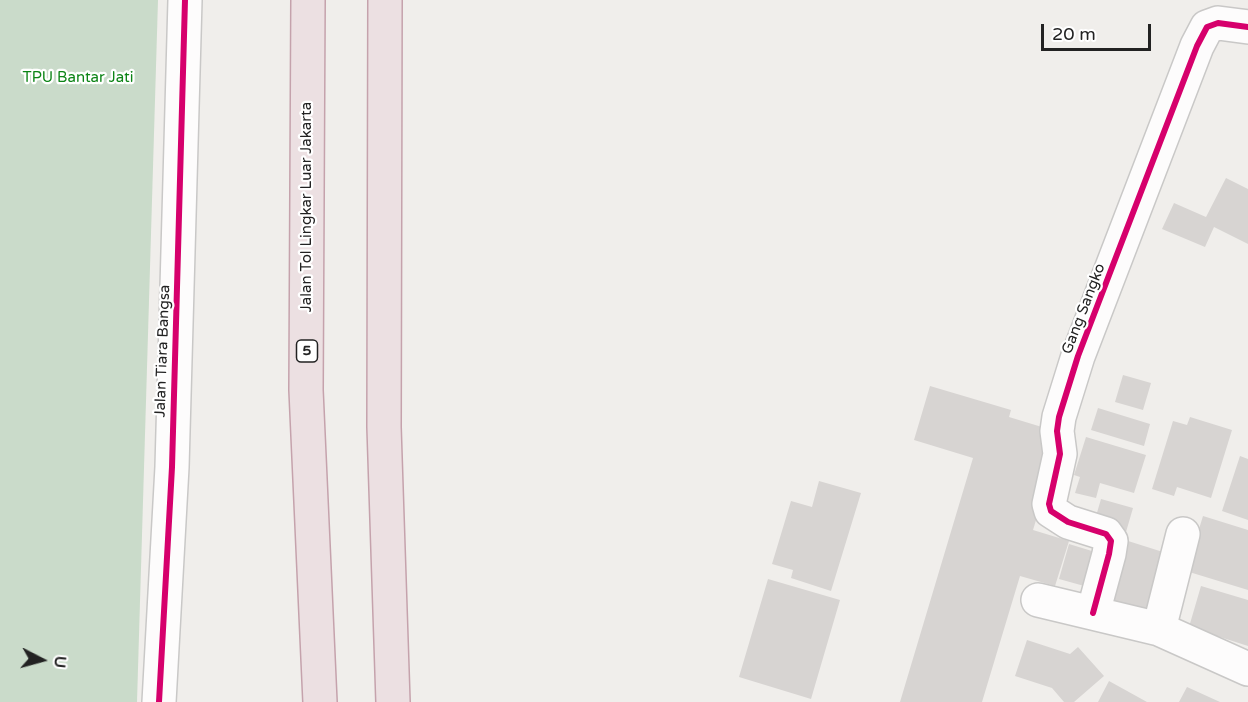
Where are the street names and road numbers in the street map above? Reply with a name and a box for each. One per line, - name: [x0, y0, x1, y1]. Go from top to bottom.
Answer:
- street label: Jalan Tol Lingkar Luar Jakarta: [298, 102, 316, 312]
- street label: Gang Sangko: [1058, 261, 1110, 357]
- street label: Jalan Tiara Bangsa: [152, 284, 174, 418]
- road number: 5: [296, 340, 318, 362]

